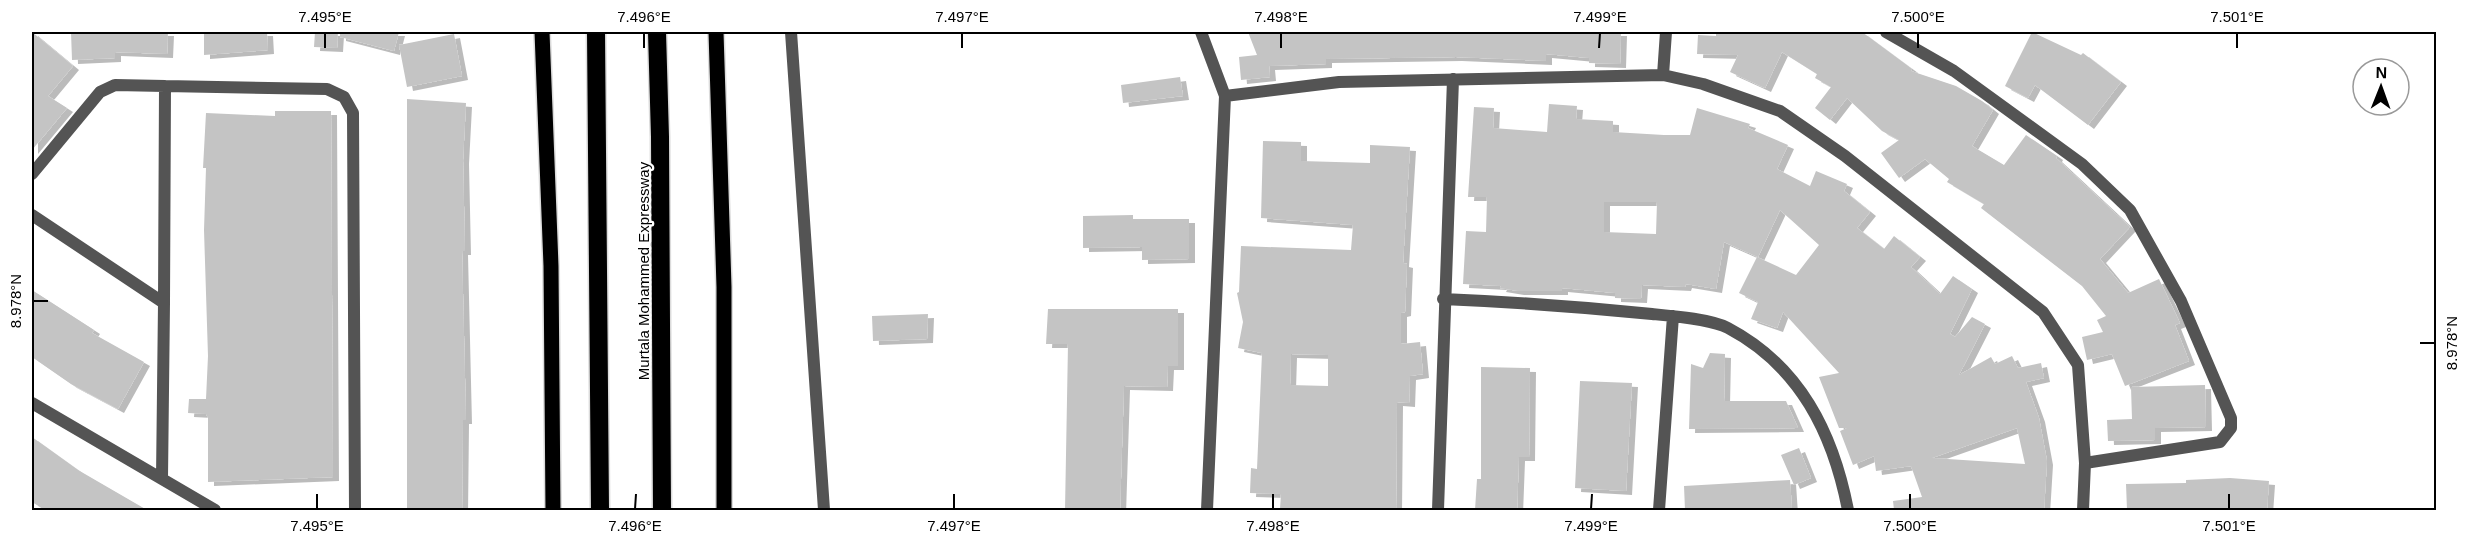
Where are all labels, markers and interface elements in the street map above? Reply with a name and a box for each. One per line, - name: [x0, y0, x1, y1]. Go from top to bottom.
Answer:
- text: 7.495°E: [298, 8, 352, 25]
- text: 7.496°E: [617, 8, 671, 25]
- text: 7.497°E: [935, 8, 989, 25]
- text: 7.498°E: [1254, 8, 1308, 25]
- text: 7.499°E: [1573, 8, 1627, 25]
- text: 7.500°E: [1891, 8, 1945, 25]
- text: 7.501°E: [2210, 8, 2264, 25]
- north arrow: [2351, 57, 2411, 117]
- text: N: [2375, 64, 2387, 81]
- street label: Murtala Mohammed Expressway: [635, 161, 652, 380]
- text: 8.978°N: [7, 274, 24, 328]
- text: 8.978°N: [2443, 316, 2460, 370]
- text: 7.495°E: [290, 517, 344, 534]
- text: 7.496°E: [608, 517, 662, 534]
- text: 7.497°E: [927, 517, 981, 534]
- text: 7.498°E: [1246, 517, 1300, 534]
- text: 7.499°E: [1564, 517, 1618, 534]
- text: 7.500°E: [1883, 517, 1937, 534]
- text: 7.501°E: [2202, 517, 2256, 534]

